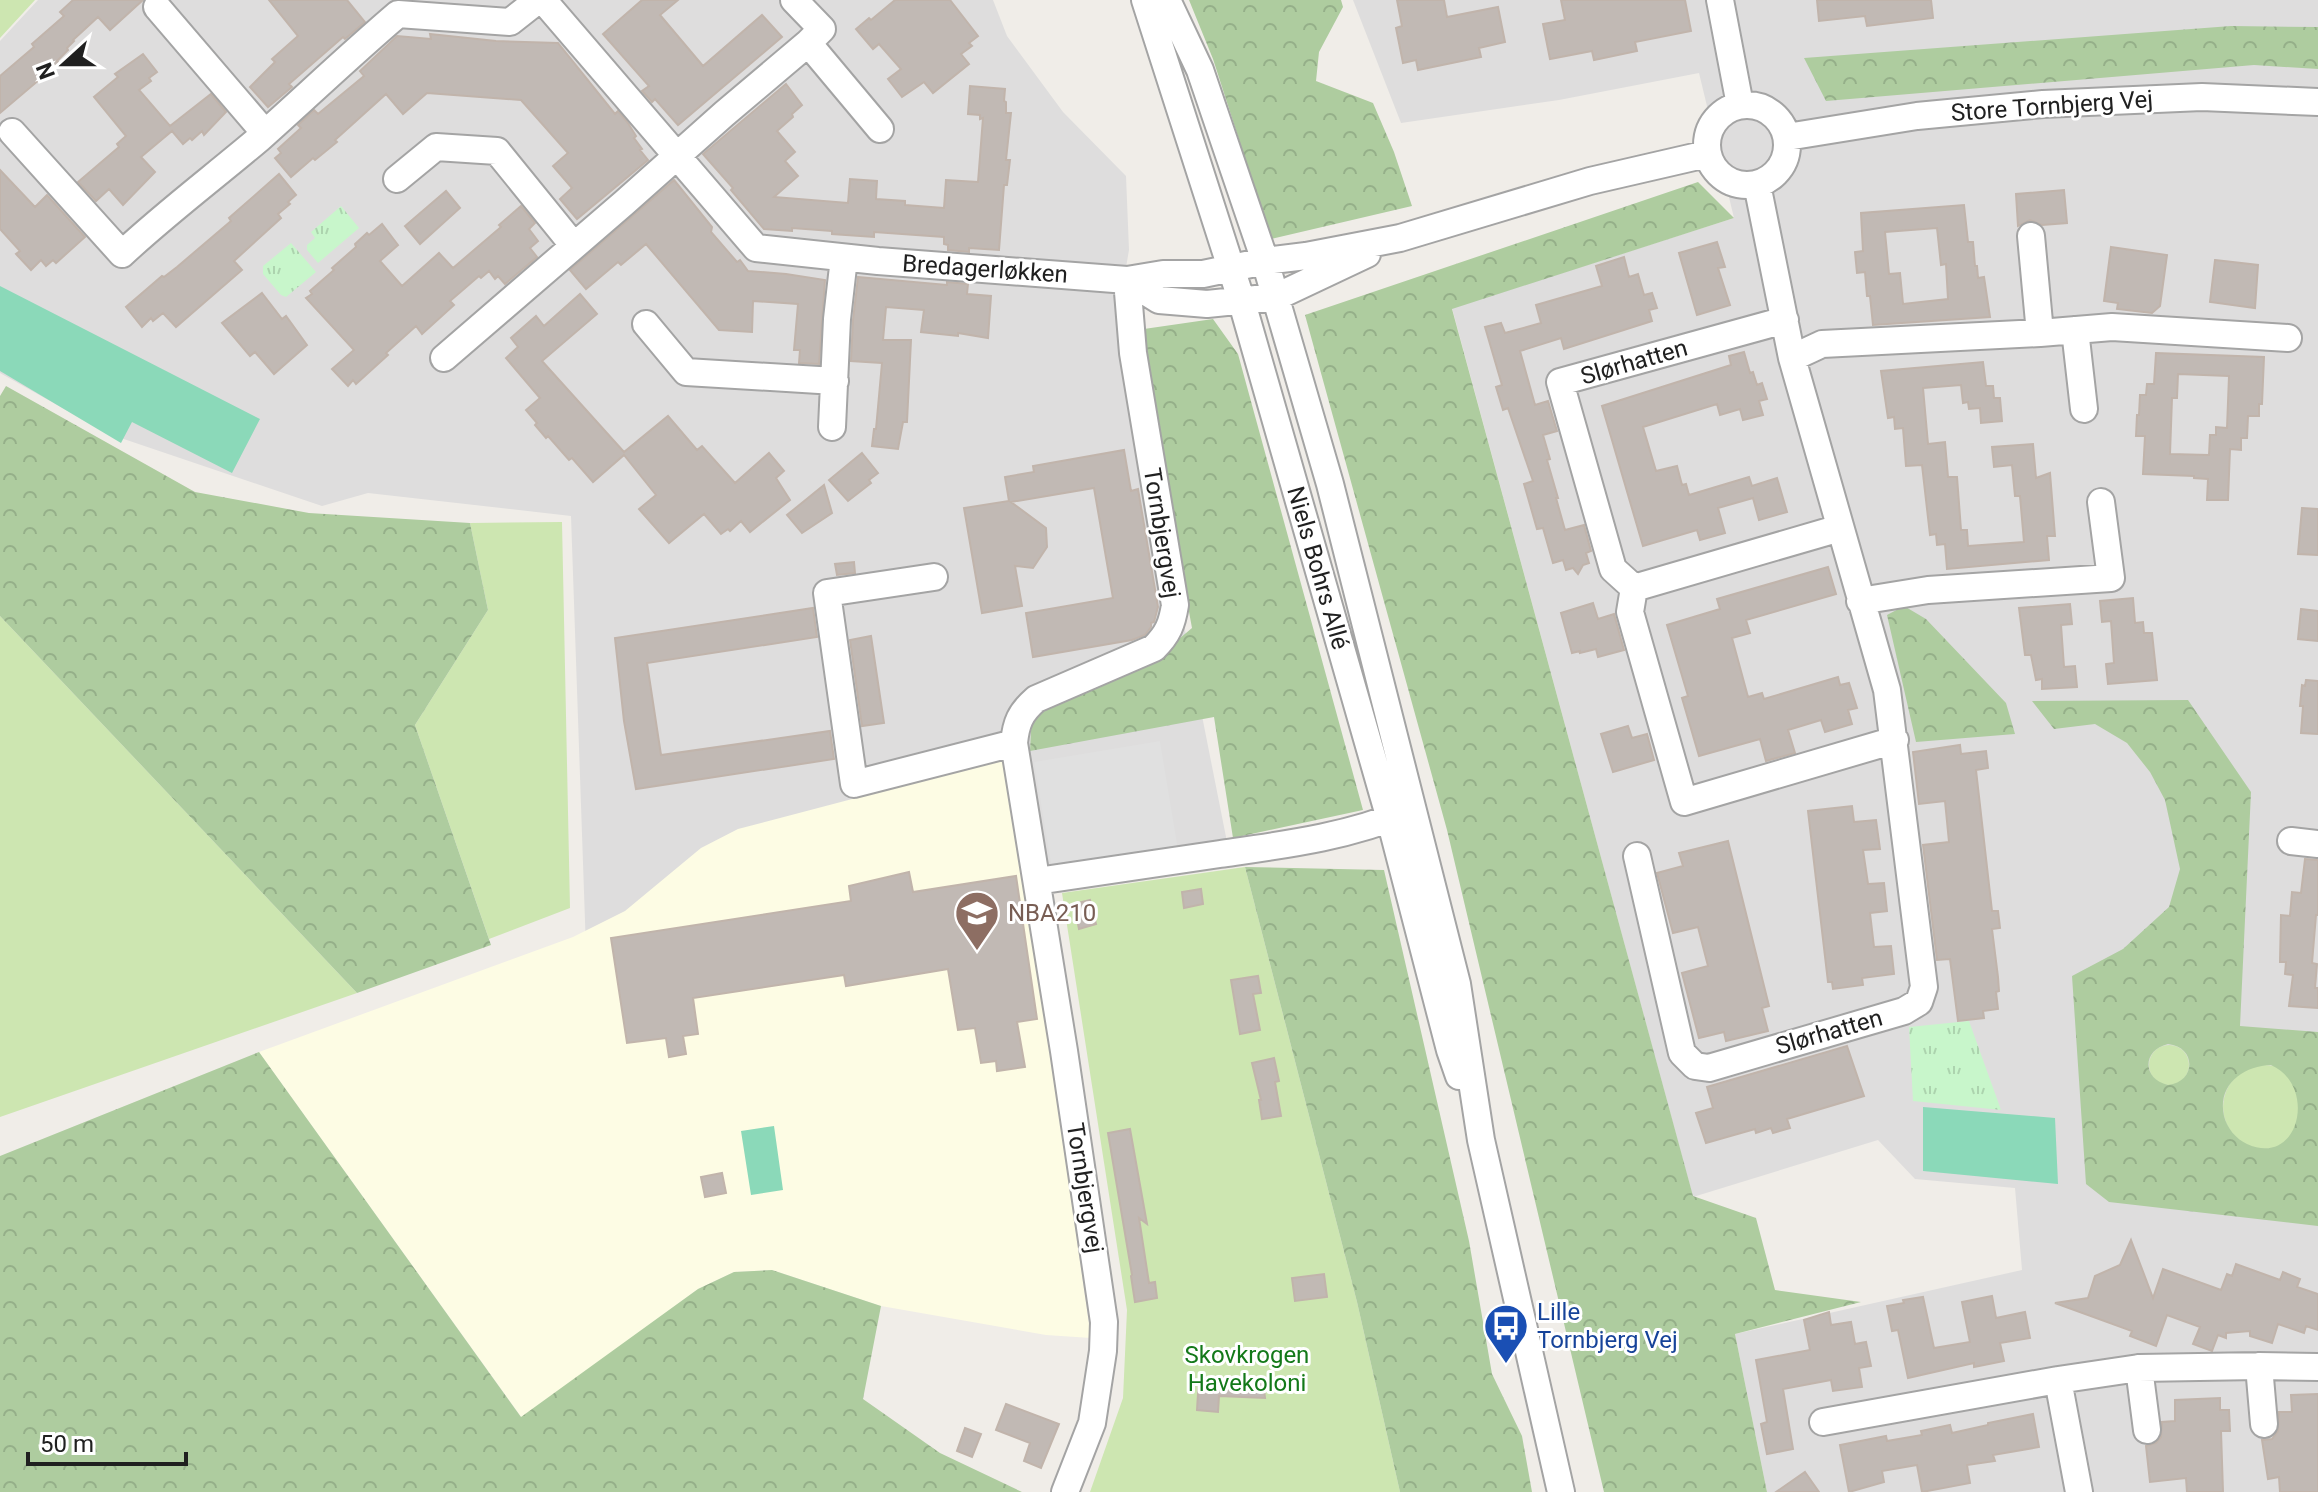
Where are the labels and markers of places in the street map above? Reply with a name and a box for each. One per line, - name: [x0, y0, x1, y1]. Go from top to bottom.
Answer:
- school or university icon: NBA210: [953, 889, 1001, 952]
- place label: NBA210: [1008, 899, 1096, 927]
- place label: Lille Tornbjerg Vej: [1537, 1298, 1678, 1354]
- bus stop icon: Lille Tornbjerg Vej: [1482, 1302, 1530, 1365]

